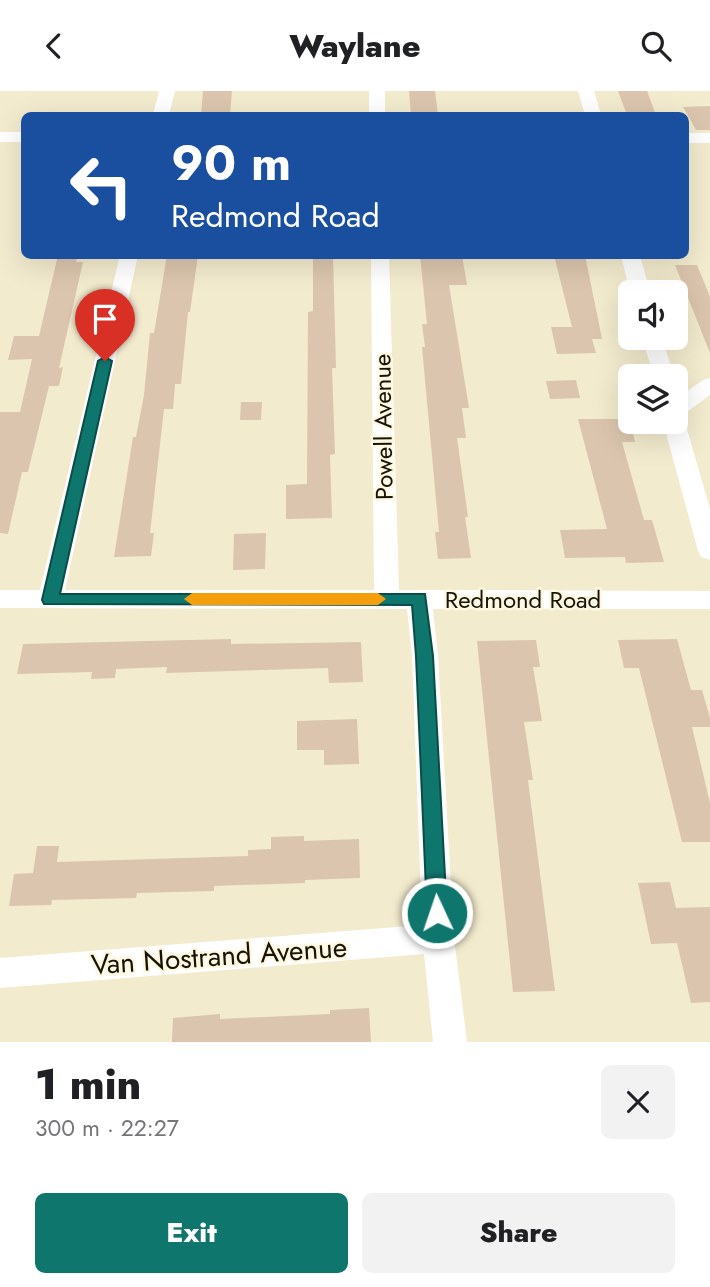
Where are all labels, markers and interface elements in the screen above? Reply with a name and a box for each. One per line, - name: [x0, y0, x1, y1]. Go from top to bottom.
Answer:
- text: Waylane: [289, 23, 421, 69]
- icon: back: [35, 27, 73, 65]
- icon: search: [637, 27, 675, 65]
- text: 90 m: [171, 128, 291, 198]
- icon: left: [56, 140, 147, 231]
- text: Redmond Road: [171, 193, 380, 239]
- map controls: [618, 280, 688, 434]
- button: sound: [618, 280, 688, 350]
- pin: [75, 289, 135, 361]
- icon: arrive: [86, 300, 124, 338]
- street label: Powell Avenue: [364, 353, 402, 501]
- button: layers: [618, 364, 688, 434]
- street label: Redmond Road: [445, 582, 601, 617]
- position arrow: [400, 876, 474, 950]
- street label: Van Nostrand Avenue: [90, 927, 348, 985]
- text: 1 min: [35, 1054, 141, 1115]
- button: close: [601, 1065, 675, 1139]
- text: 300 m · 22:27: [35, 1111, 179, 1145]
- button: Exit: [35, 1193, 348, 1273]
- button: Share: [362, 1193, 675, 1273]

